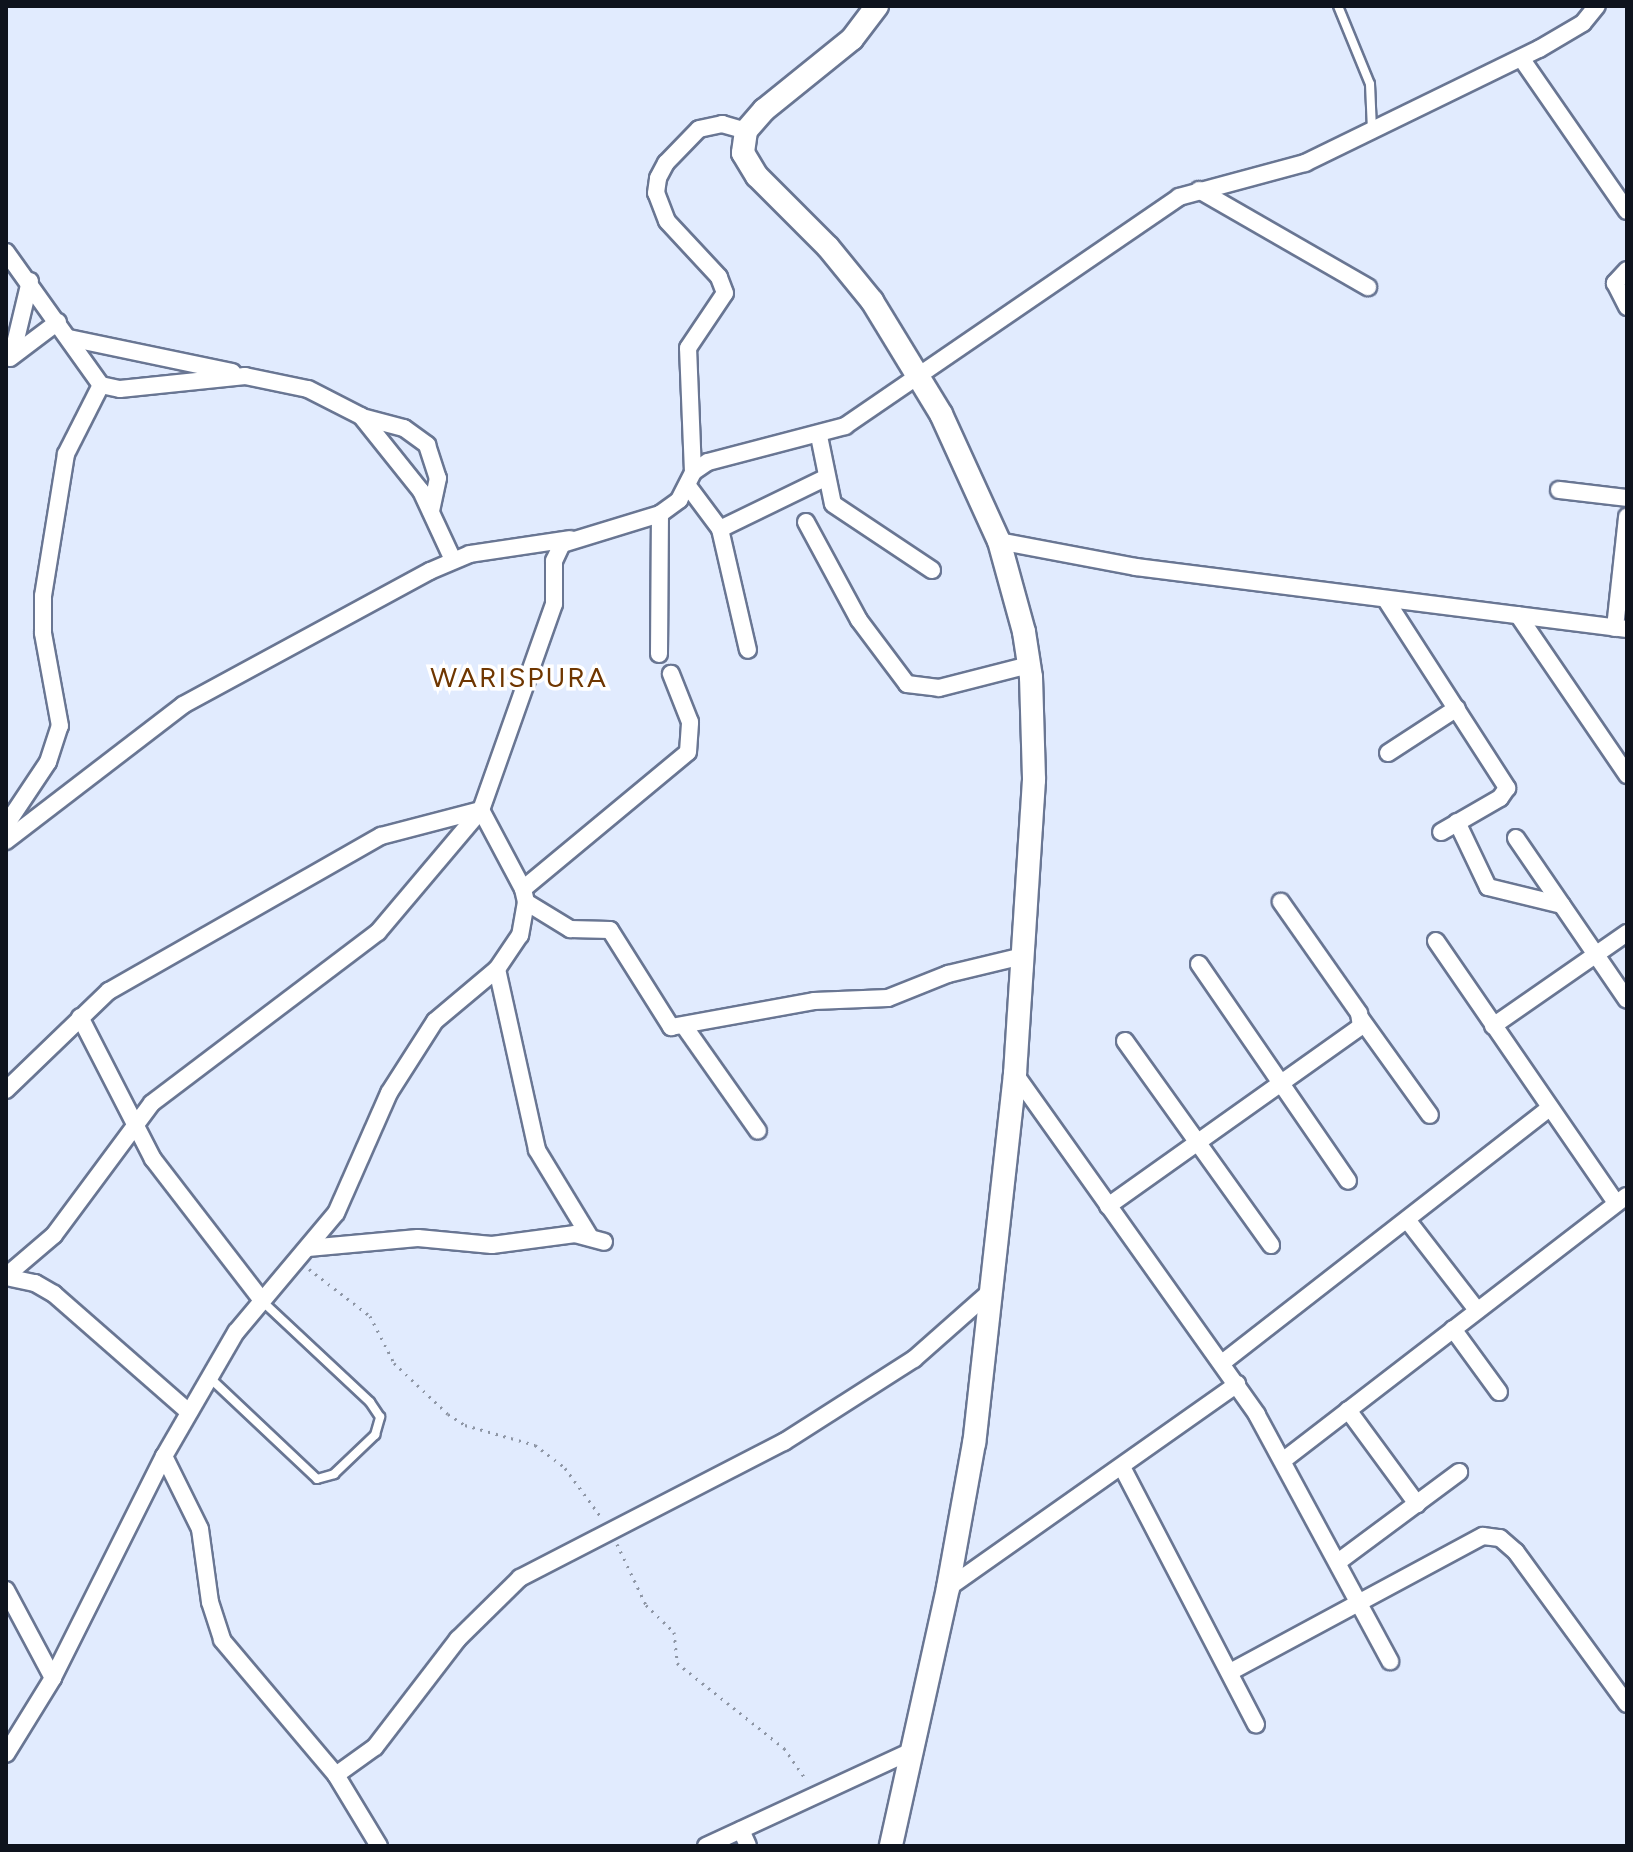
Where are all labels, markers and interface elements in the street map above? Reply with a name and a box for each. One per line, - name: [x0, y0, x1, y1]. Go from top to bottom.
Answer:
- district label: WARISPURA: [430, 660, 608, 694]

